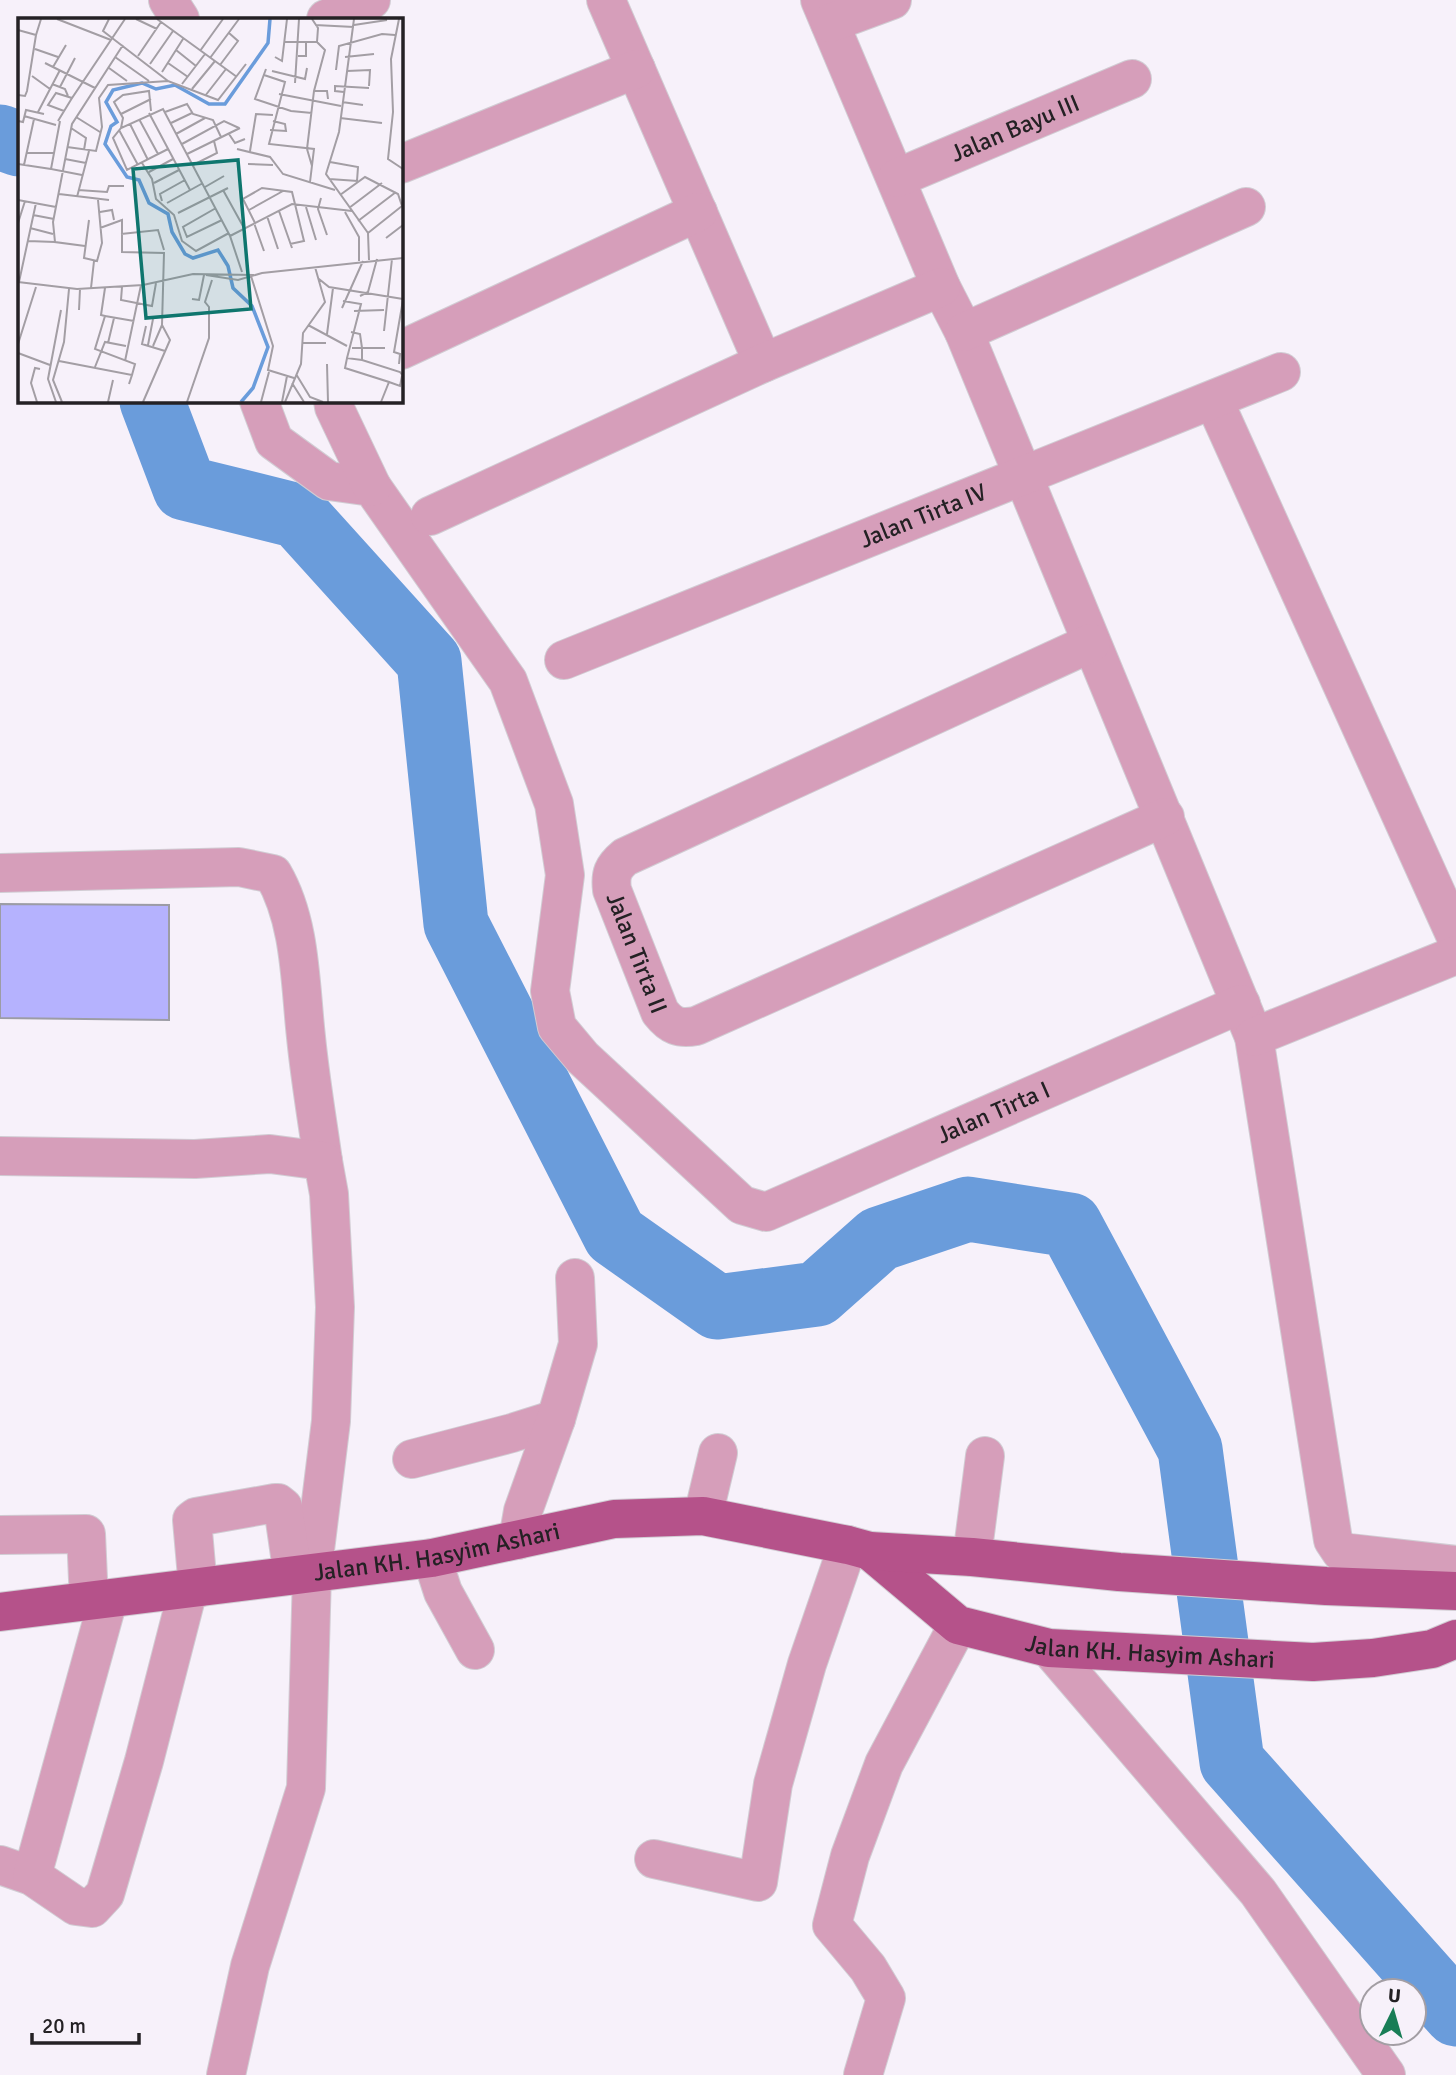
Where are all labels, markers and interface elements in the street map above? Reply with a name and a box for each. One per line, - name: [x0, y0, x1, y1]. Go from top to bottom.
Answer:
- inset map: [18, 18, 402, 402]
- street label: Jalan Bayu III: [946, 88, 1084, 169]
- street label: Jalan Tirta IV: [855, 477, 991, 555]
- street label: Jalan Tirta II: [599, 888, 674, 1018]
- street label: Jalan Tirta I: [932, 1075, 1055, 1150]
- street label: Jalan KH. Hasyim Ashari: [312, 1516, 563, 1588]
- street label: Jalan KH. Hasyim Ashari: [1022, 1628, 1275, 1675]
- north arrow: [1358, 1977, 1428, 2047]
- text: U: [1387, 1984, 1402, 2009]
- scale bar: [32, 2002, 138, 2046]
- text: 20 m: [42, 2013, 86, 2039]

